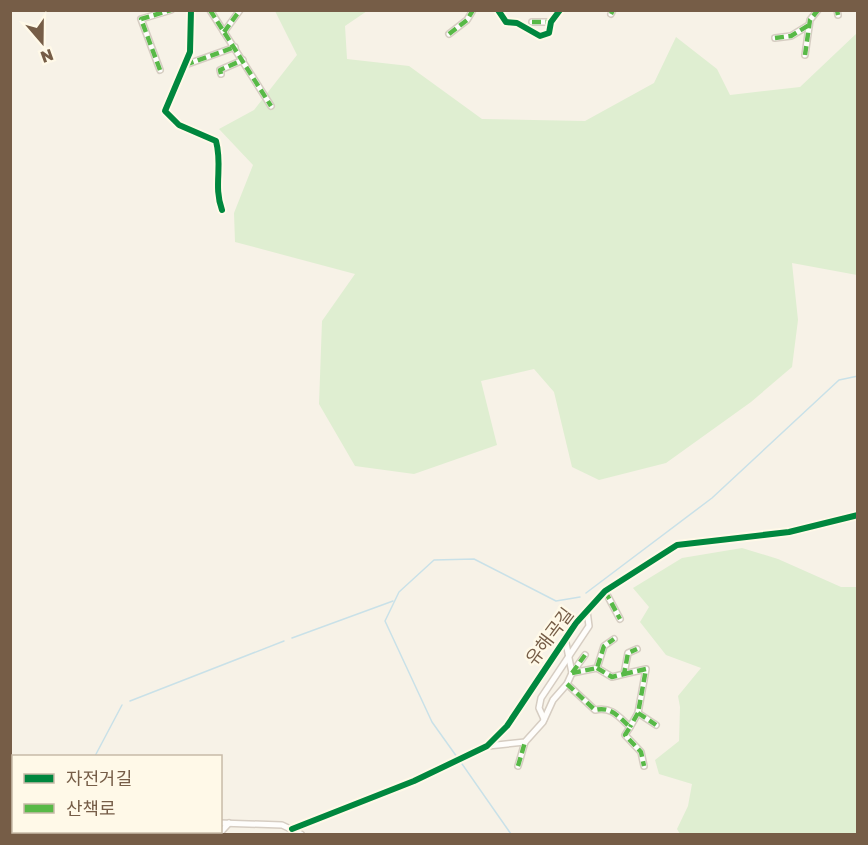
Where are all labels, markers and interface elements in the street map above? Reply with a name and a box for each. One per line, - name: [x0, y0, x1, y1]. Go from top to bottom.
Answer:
- north arrow: [12, 12, 72, 72]
- text: N: [38, 45, 56, 68]
- street label: 유해곡길: [520, 603, 578, 669]
- legend: [12, 755, 222, 833]
- text: 자전거길: [66, 767, 132, 789]
- text: 산책로: [66, 797, 116, 819]

